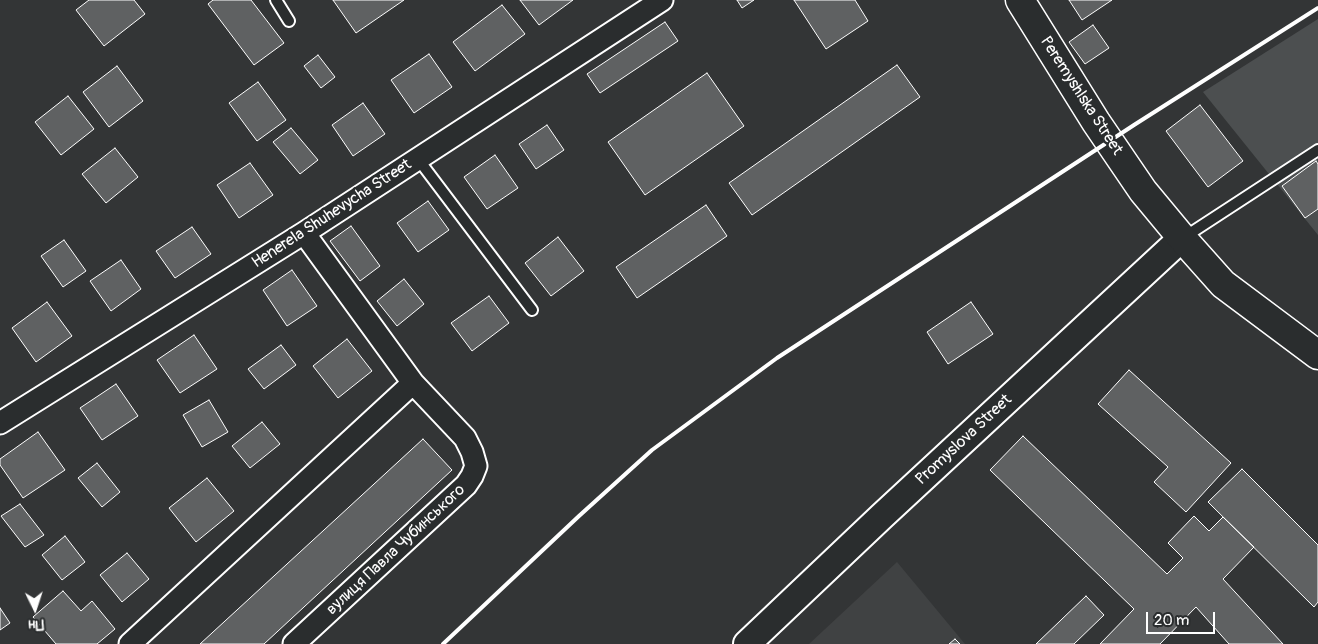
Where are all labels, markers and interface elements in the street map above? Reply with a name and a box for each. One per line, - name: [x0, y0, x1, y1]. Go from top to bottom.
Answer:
- street label: Peremyshlska Street: [1036, 33, 1126, 159]
- street label: Henerela Shuhevycha Street: [249, 155, 415, 273]
- street label: Promyslova Street: [912, 391, 1016, 489]
- street label: вулиця Павла Чубинського: [323, 481, 469, 619]
- north arrow: [10, 584, 60, 634]
- scale bar: [1148, 602, 1217, 634]
- text: 20 m: [1154, 611, 1189, 630]
- text: Пн: [28, 615, 44, 633]

